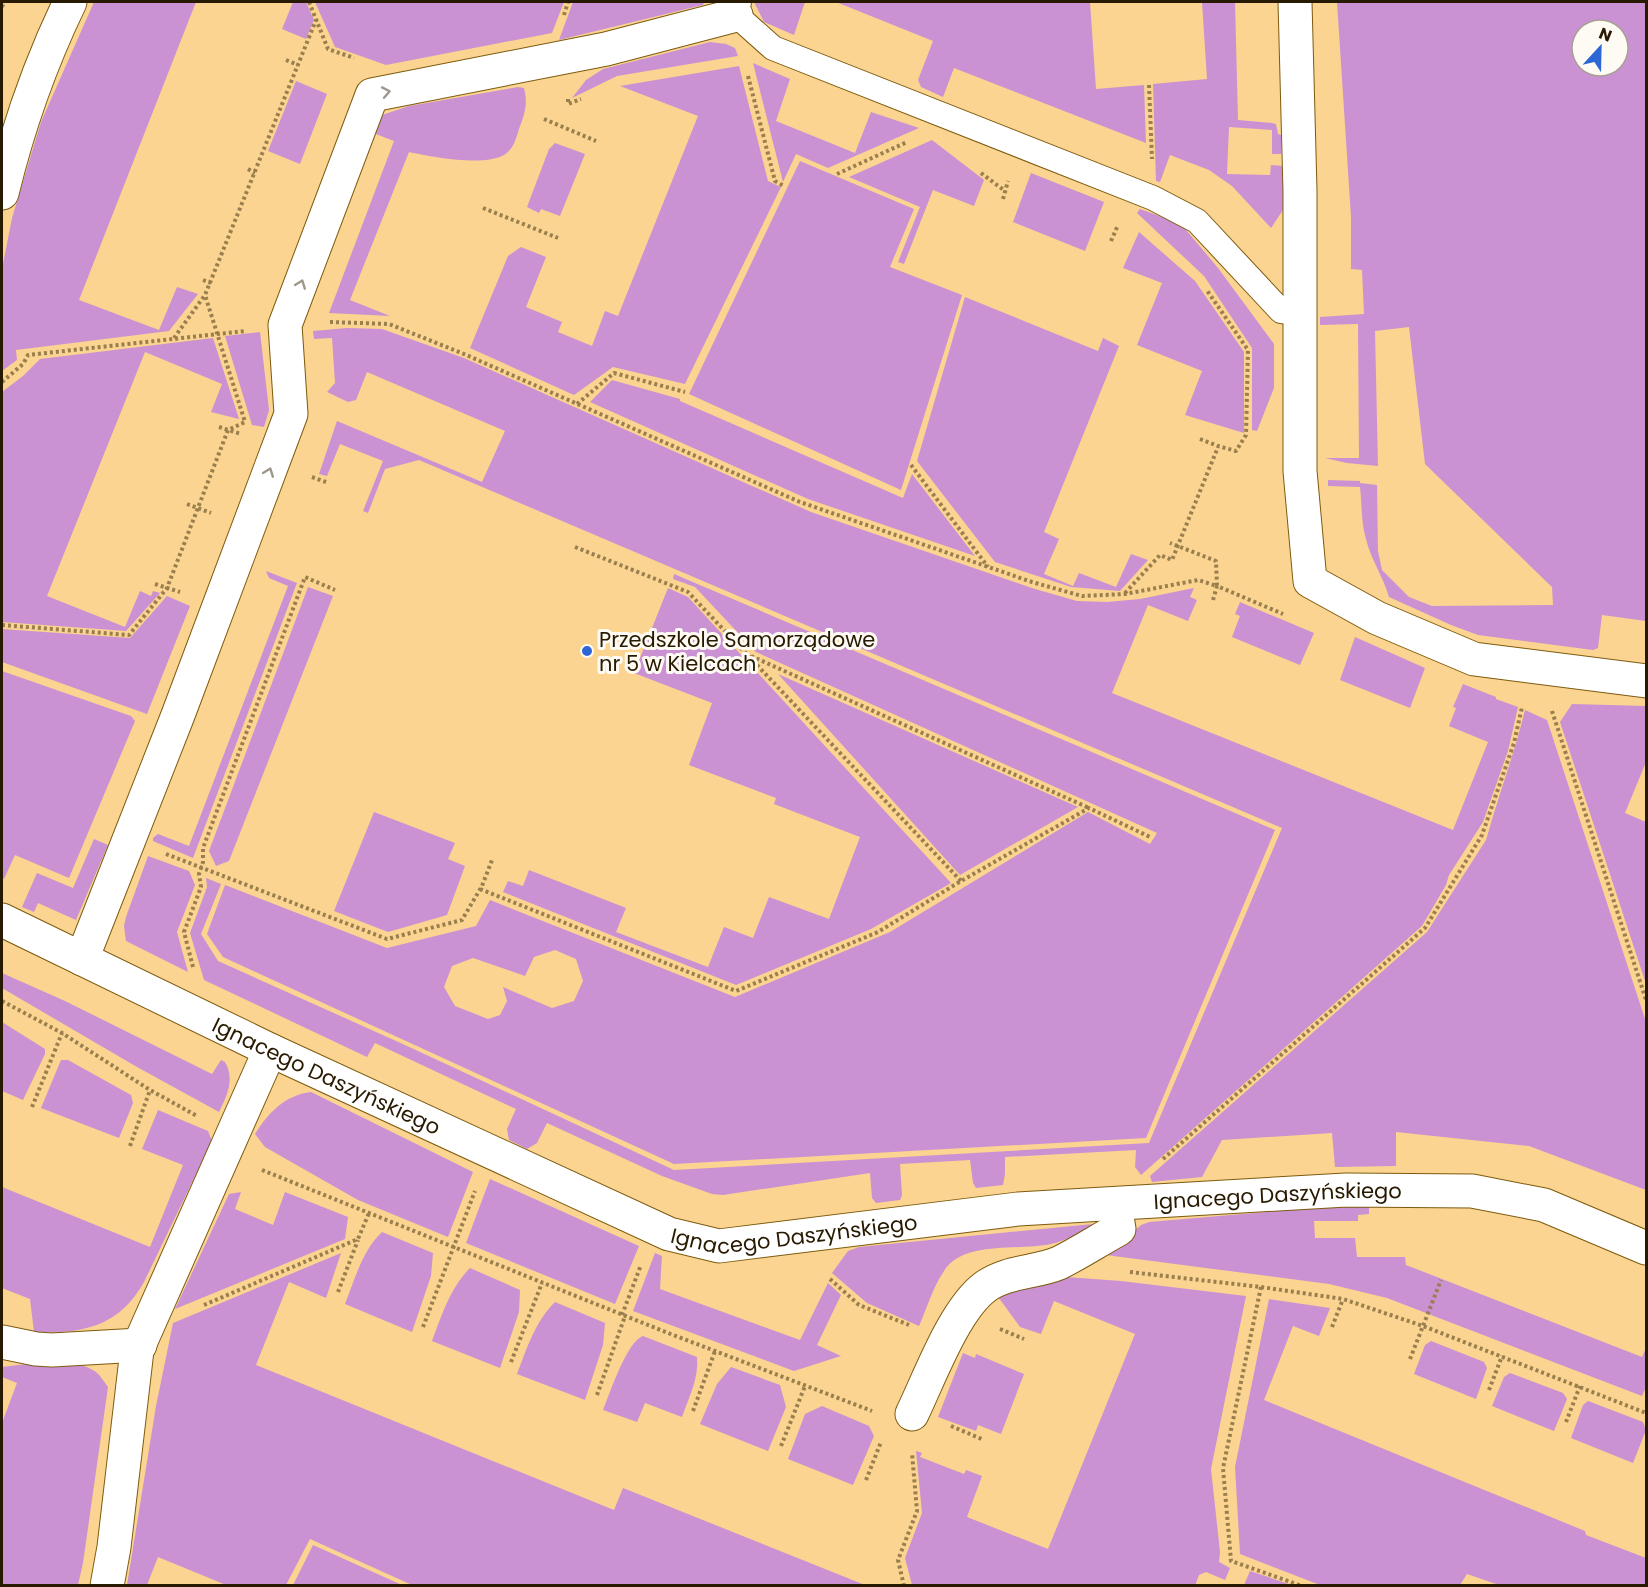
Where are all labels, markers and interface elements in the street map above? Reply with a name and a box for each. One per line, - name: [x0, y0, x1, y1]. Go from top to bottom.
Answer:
- north arrow: [1570, 18, 1630, 78]
- text: N: [1596, 22, 1615, 47]
- one-way arrow: [381, 87, 391, 100]
- one-way arrow: [294, 279, 306, 290]
- one-way arrow: [262, 467, 274, 478]
- place label: Przedszkole Samorządowe nr 5 w Kielcach: [599, 625, 875, 678]
- marker: Przedszkole Samorządowe nr 5 w Kielcach: [580, 644, 594, 658]
- street label: Ignacego Daszyńskiego: [208, 1010, 445, 1141]
- street label: Ignacego Daszyńskiego: [1153, 1175, 1402, 1216]
- street label: Ignacego Daszyńskiego: [668, 1207, 919, 1261]

